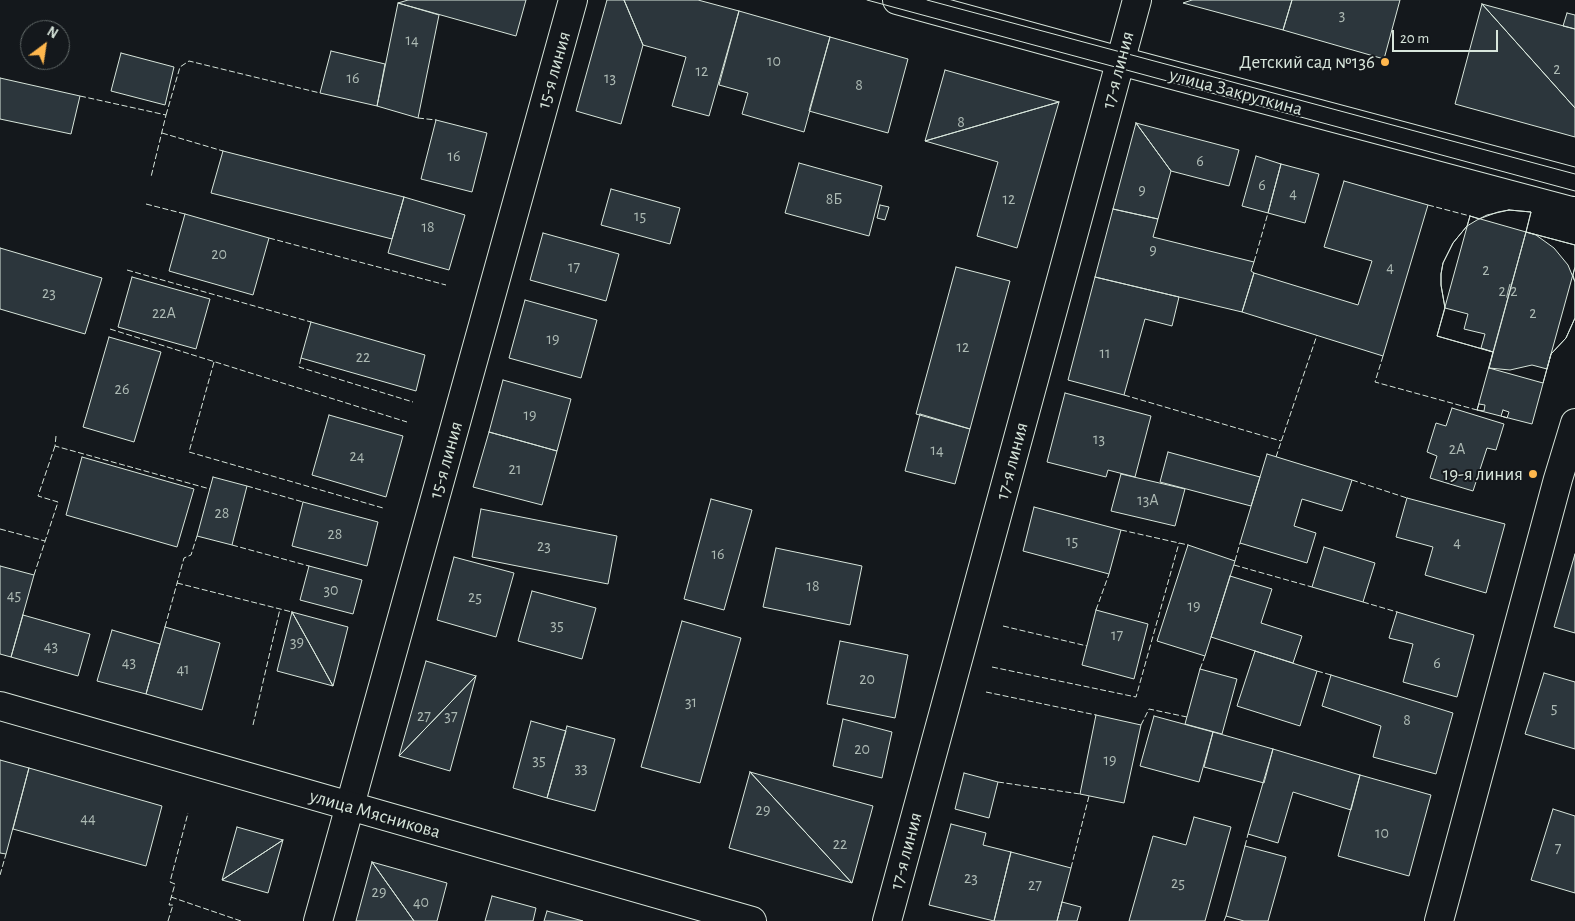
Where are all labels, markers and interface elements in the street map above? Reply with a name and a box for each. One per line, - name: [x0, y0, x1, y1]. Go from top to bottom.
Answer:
- house number: 3: [1339, 5, 1345, 25]
- north arrow: [20, 20, 70, 70]
- scale bar: [1395, 20, 1501, 52]
- text: N: [44, 24, 60, 42]
- street label: 15-я линия: [532, 29, 576, 111]
- street label: 17-я линия: [1097, 29, 1139, 111]
- house number: 14: [405, 30, 419, 50]
- text: 20 m: [1400, 31, 1429, 46]
- house number: 10: [767, 51, 781, 71]
- place label: Детский сад №136: [1239, 51, 1375, 73]
- marker: Детский сад №136: [1379, 56, 1391, 68]
- house number: 2: [1553, 59, 1561, 79]
- house number: 12: [696, 61, 708, 81]
- street label: улица Закруткина: [1167, 63, 1305, 121]
- house number: 16: [346, 68, 360, 88]
- house number: 13: [604, 68, 616, 88]
- house number: 8: [855, 75, 863, 95]
- house number: 8: [957, 112, 965, 132]
- house number: 16: [447, 146, 461, 166]
- house number: 6: [1196, 151, 1204, 171]
- house number: 6: [1258, 175, 1266, 195]
- house number: 9: [1138, 180, 1146, 200]
- house number: 4: [1289, 183, 1297, 203]
- house number: 8Б: [826, 189, 842, 209]
- house number: 12: [1003, 189, 1015, 209]
- house number: 15: [634, 206, 646, 226]
- house number: 18: [421, 217, 435, 237]
- house number: 9: [1149, 240, 1157, 260]
- house number: 20: [211, 244, 227, 264]
- house number: 17: [568, 257, 580, 277]
- house number: 4: [1386, 257, 1394, 277]
- house number: 2: [1482, 260, 1490, 280]
- house number: 2/2: [1498, 281, 1518, 301]
- house number: 23: [42, 283, 56, 303]
- house number: 22А: [152, 303, 176, 323]
- house number: 2: [1529, 303, 1537, 323]
- house number: 19: [546, 329, 560, 349]
- house number: 12: [957, 337, 969, 357]
- house number: 11: [1099, 343, 1111, 363]
- house number: 22: [356, 347, 370, 367]
- house number: 26: [115, 379, 129, 399]
- house number: 19: [523, 405, 537, 425]
- street label: 15-я линия: [424, 419, 468, 501]
- street label: 17-я линия: [991, 420, 1033, 502]
- house number: 13: [1093, 429, 1105, 449]
- house number: 2А: [1449, 439, 1465, 459]
- house number: 14: [930, 440, 944, 460]
- house number: 24: [350, 446, 364, 466]
- house number: 21: [509, 459, 521, 479]
- place label: 19-я линия: [1443, 463, 1523, 485]
- marker: 19-я линия: [1527, 468, 1539, 480]
- house number: 13А: [1137, 490, 1159, 510]
- house number: 28: [215, 503, 229, 523]
- house number: 28: [328, 524, 342, 544]
- house number: 15: [1066, 531, 1078, 551]
- house number: 4: [1453, 532, 1461, 552]
- house number: 23: [537, 536, 551, 556]
- house number: 16: [711, 544, 725, 564]
- house number: 18: [806, 576, 820, 596]
- house number: 30: [323, 580, 339, 600]
- house number: 45: [7, 585, 21, 605]
- house number: 25: [468, 587, 482, 607]
- house number: 19: [1187, 596, 1201, 616]
- house number: 35: [550, 615, 564, 635]
- house number: 17: [1111, 625, 1123, 645]
- house number: 39: [290, 632, 304, 652]
- house number: 43: [44, 636, 58, 656]
- house number: 43: [122, 652, 136, 672]
- house number: 6: [1433, 653, 1441, 673]
- house number: 41: [176, 659, 190, 679]
- house number: 20: [859, 669, 875, 689]
- house number: 31: [685, 692, 697, 712]
- house number: 5: [1551, 698, 1557, 718]
- house number: 27: [417, 706, 431, 726]
- house number: 37: [444, 706, 458, 726]
- house number: 8: [1403, 710, 1411, 730]
- house number: 20: [854, 739, 870, 759]
- house number: 35: [532, 750, 546, 770]
- house number: 19: [1103, 750, 1117, 770]
- house number: 33: [574, 758, 588, 778]
- street label: улица Мясникова: [307, 784, 443, 844]
- house number: 29: [756, 800, 770, 820]
- house number: 44: [80, 808, 96, 828]
- street label: 17-я линия: [885, 810, 927, 892]
- house number: 10: [1375, 823, 1389, 843]
- house number: 22: [833, 834, 847, 854]
- house number: 7: [1555, 838, 1561, 858]
- house number: 23: [964, 868, 978, 888]
- house number: 25: [1171, 873, 1185, 893]
- house number: 27: [1028, 875, 1042, 895]
- house number: 29: [372, 882, 386, 902]
- house number: 40: [413, 892, 429, 912]

